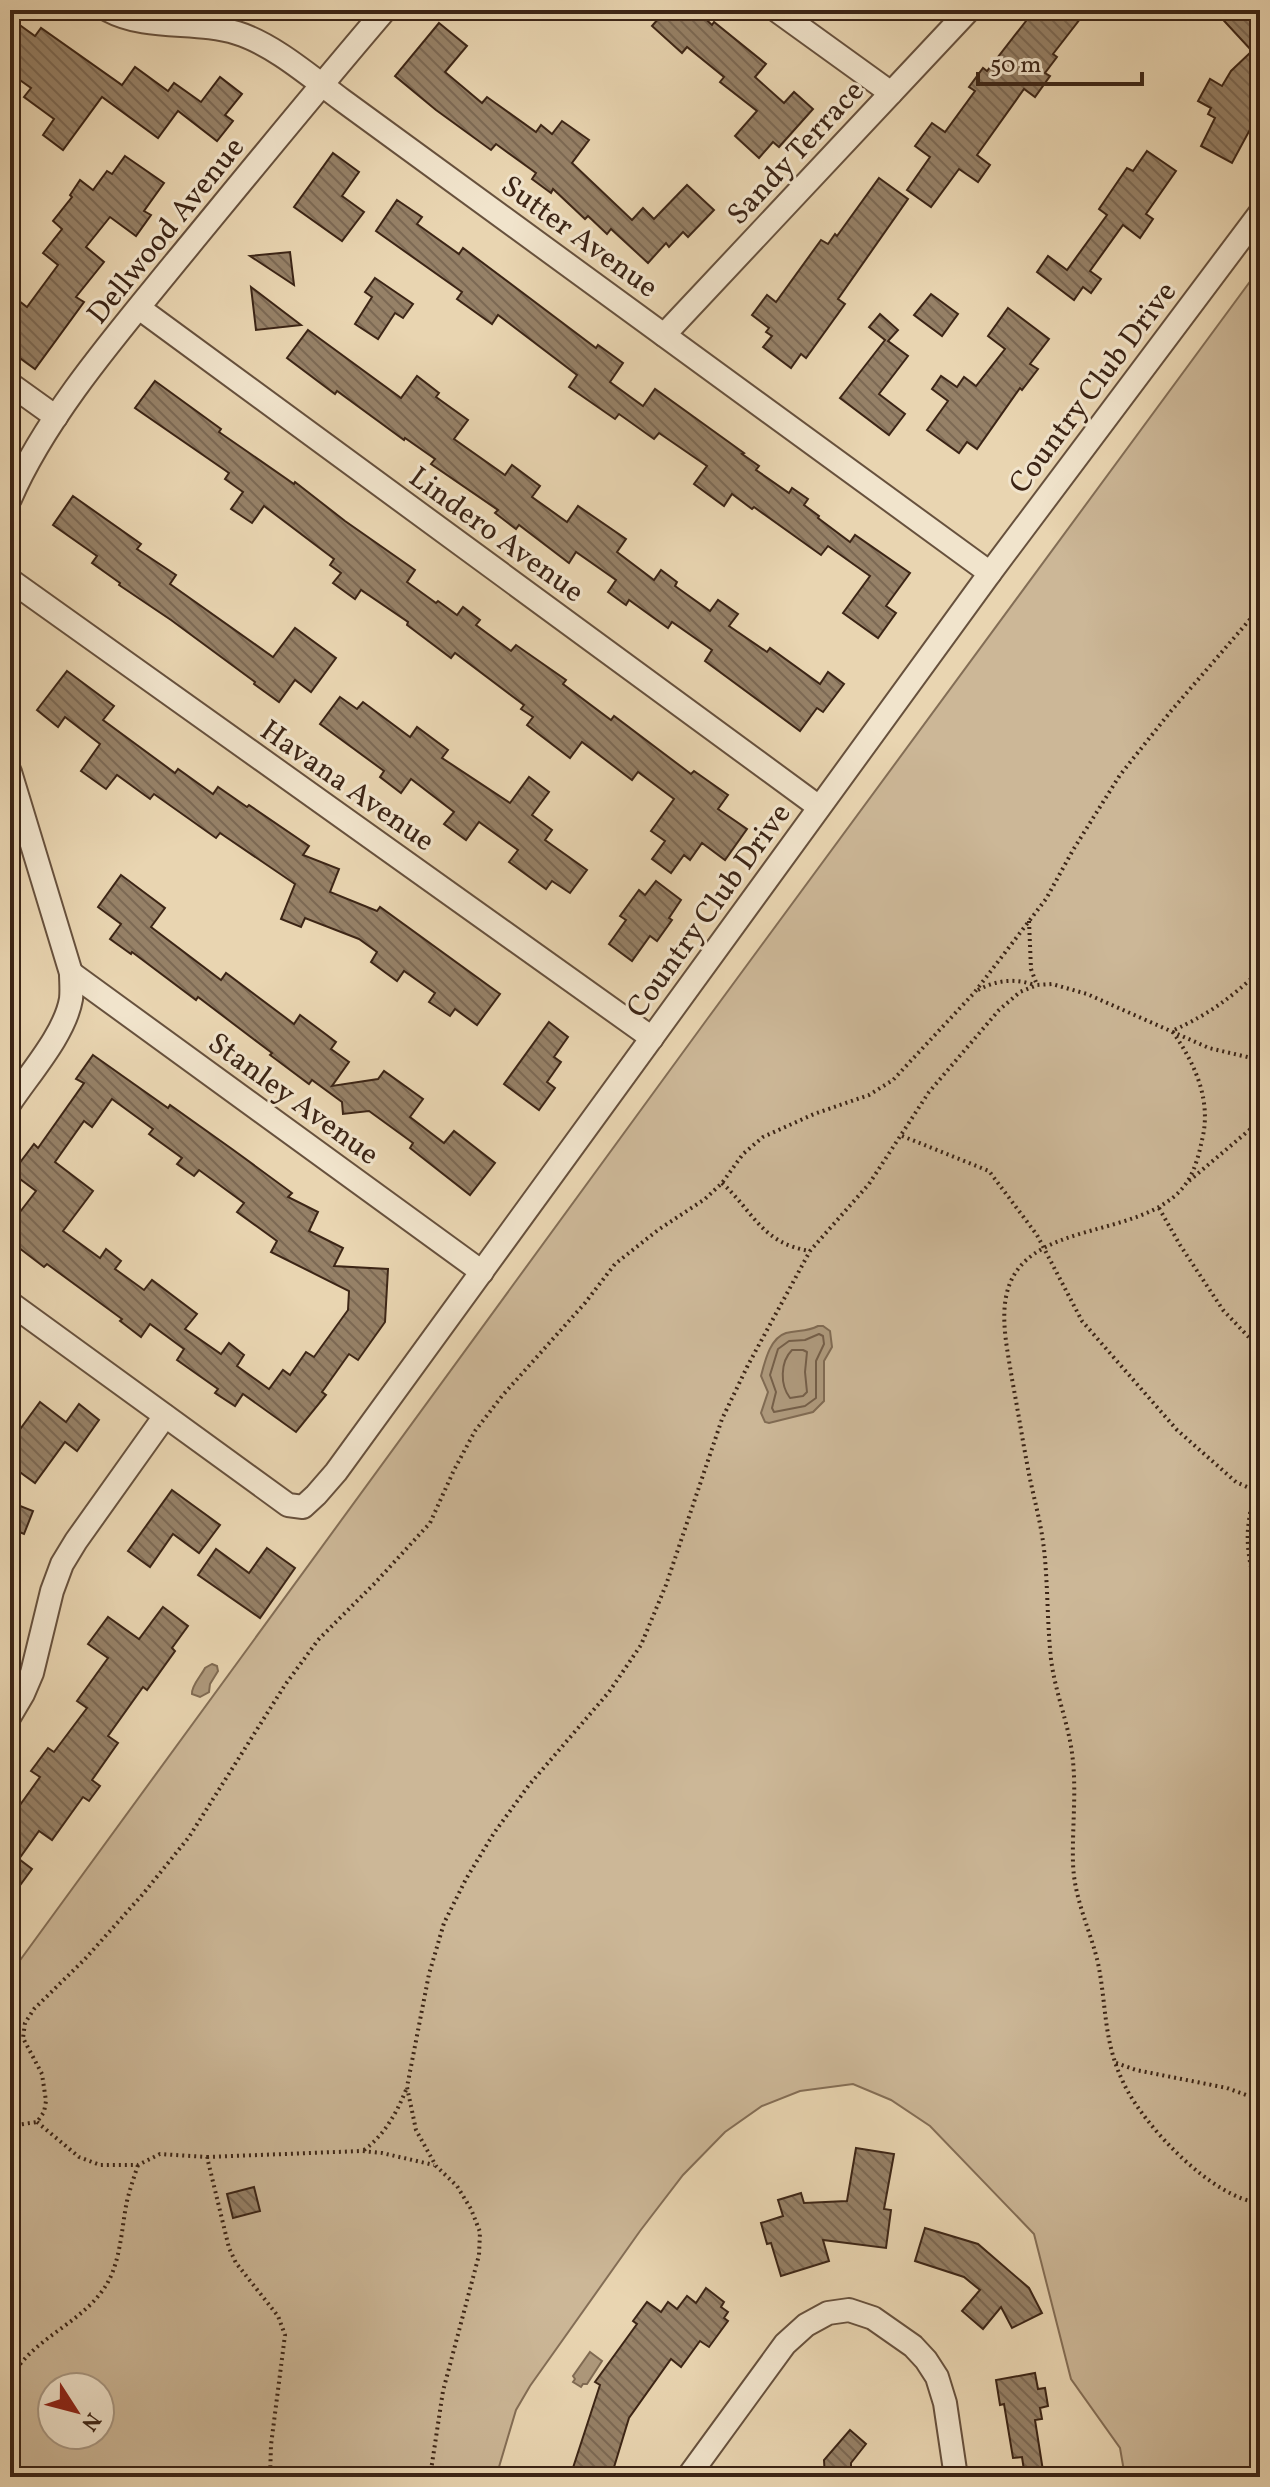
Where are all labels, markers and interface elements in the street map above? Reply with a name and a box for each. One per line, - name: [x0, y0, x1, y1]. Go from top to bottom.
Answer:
- scale bar: [978, 36, 1142, 86]
- text: 50 m: [990, 49, 1042, 83]
- street label: Sandy Terrace: [718, 72, 875, 235]
- street label: Dellwood Avenue: [78, 129, 255, 334]
- street label: Sutter Avenue: [492, 166, 666, 309]
- street label: Country Club Drive: [1000, 273, 1187, 503]
- street label: Lindero Avenue: [400, 458, 592, 614]
- street label: Havana Avenue: [251, 711, 443, 862]
- street label: Country Club Drive: [617, 795, 802, 1027]
- street label: Stanley Avenue: [199, 1023, 387, 1176]
- north arrow: [36, 2371, 116, 2451]
- text: N: [73, 2406, 107, 2437]

